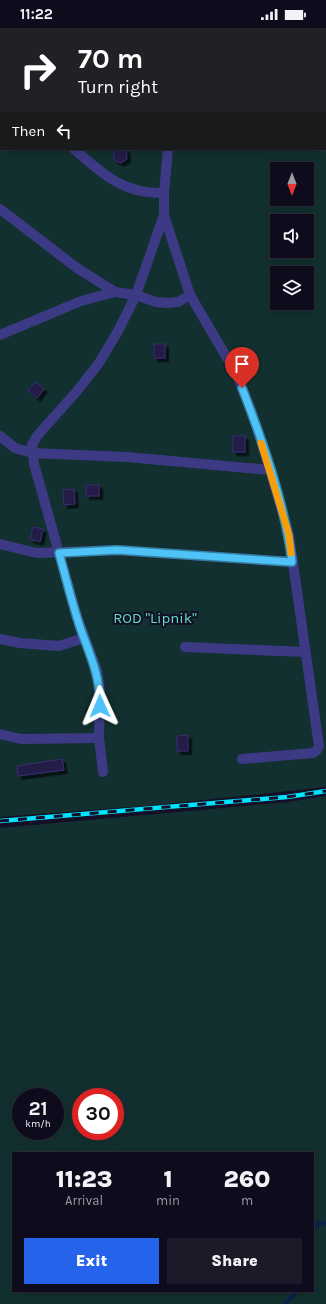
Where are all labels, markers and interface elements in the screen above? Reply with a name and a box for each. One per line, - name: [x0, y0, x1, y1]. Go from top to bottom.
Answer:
- text: 11:22: [20, 5, 53, 23]
- text: 70 m: [78, 42, 143, 75]
- icon: right: [12, 44, 64, 96]
- text: Turn right: [78, 76, 158, 98]
- icon: left: [53, 120, 75, 142]
- text: Then: [12, 122, 45, 140]
- north arrow: [270, 162, 314, 206]
- map controls: [270, 162, 314, 310]
- button: sound: [270, 214, 314, 258]
- button: layers: [270, 266, 314, 310]
- pin: [225, 347, 259, 388]
- icon: arrive: [231, 353, 253, 375]
- park label: ROD "Lipnik": [113, 609, 197, 627]
- position arrow: [79, 685, 121, 727]
- speed limit sign: 30: [72, 1088, 124, 1140]
- text: 21: [28, 1097, 48, 1120]
- text: km/h: [25, 1118, 51, 1130]
- text: 11:23: [56, 1165, 112, 1193]
- text: 1: [163, 1165, 173, 1193]
- text: 260: [224, 1165, 270, 1193]
- text: Arrival: [65, 1193, 103, 1208]
- text: min: [156, 1193, 180, 1208]
- text: m: [241, 1193, 253, 1208]
- button: Exit: [24, 1238, 159, 1284]
- button: Share: [167, 1238, 302, 1284]

